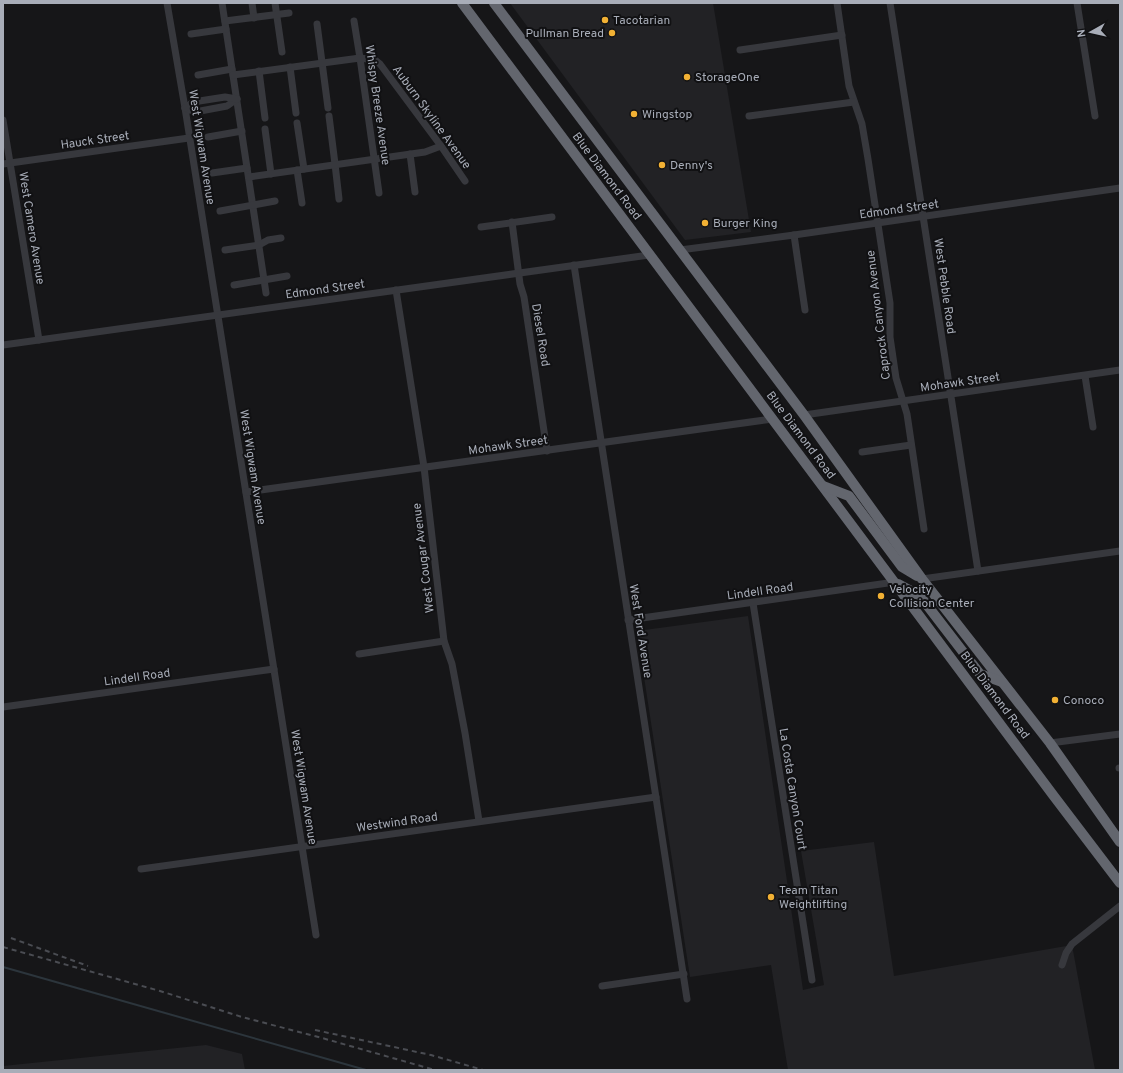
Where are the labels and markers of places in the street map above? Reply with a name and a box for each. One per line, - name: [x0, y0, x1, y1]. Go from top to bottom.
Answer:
- place label: Tacotarian: [613, 13, 670, 29]
- marker: Tacotarian: [600, 15, 610, 25]
- place label: Pullman Bread: [525, 26, 604, 42]
- marker: Pullman Bread: [607, 28, 617, 38]
- place label: StorageOne: [695, 70, 759, 86]
- marker: StorageOne: [682, 72, 692, 82]
- place label: Wingstop: [642, 107, 692, 123]
- marker: Wingstop: [629, 109, 639, 119]
- place label: Denny's: [670, 158, 713, 174]
- marker: Denny's: [657, 160, 667, 170]
- place label: Burger King: [713, 216, 778, 232]
- marker: Burger King: [700, 218, 710, 228]
- place label: Velocity Collision Center: [889, 582, 975, 612]
- marker: Velocity Collision Center: [876, 591, 886, 601]
- place label: Conoco: [1063, 693, 1104, 709]
- marker: Conoco: [1050, 695, 1060, 705]
- place label: Team Titan Weightlifting: [779, 883, 847, 913]
- marker: Team Titan Weightlifting: [766, 892, 776, 902]

